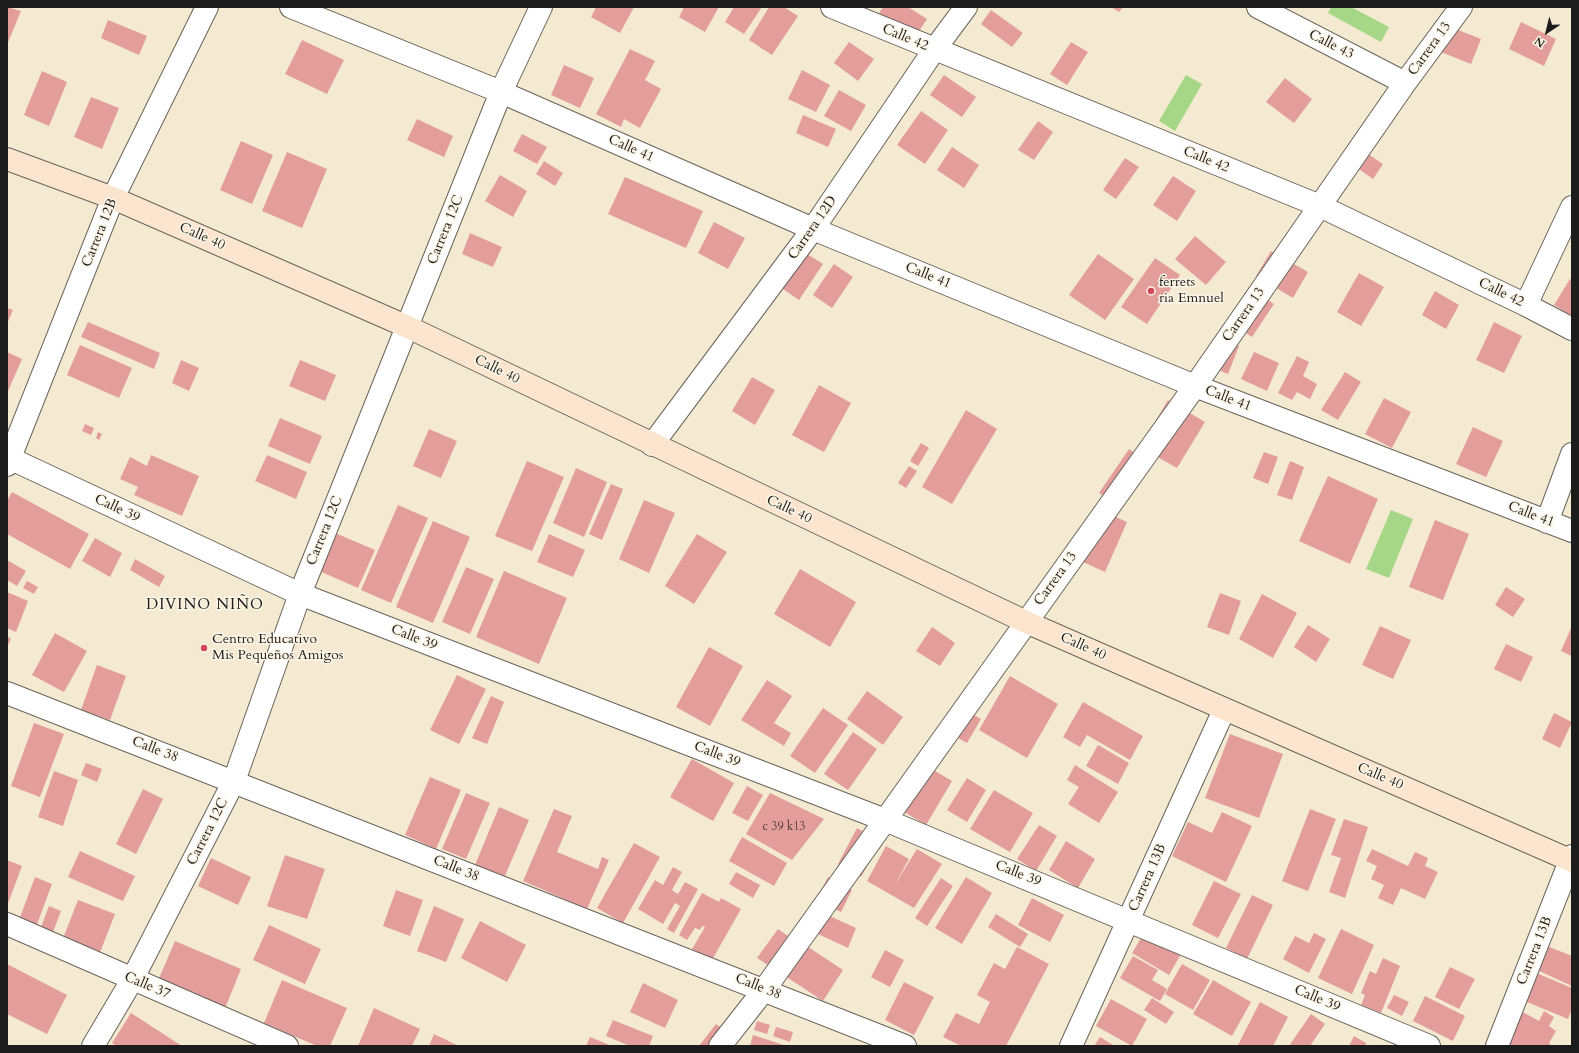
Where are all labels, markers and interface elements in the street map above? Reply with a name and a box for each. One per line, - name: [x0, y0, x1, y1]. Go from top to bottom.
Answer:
- north arrow: [1527, 12, 1567, 52]
- street label: Carrera 13: [1405, 19, 1455, 79]
- street label: Calle 42: [879, 21, 931, 55]
- street label: Calle 43: [1306, 27, 1356, 63]
- text: N: [1532, 33, 1548, 51]
- street label: Calle 41: [606, 131, 656, 167]
- street label: Calle 42: [1180, 143, 1232, 177]
- street label: Carrera 12C: [424, 193, 468, 267]
- street label: Carrera 12D: [785, 193, 841, 263]
- street label: Carrera 12B: [79, 196, 121, 270]
- street label: Calle 40: [177, 219, 227, 255]
- street label: Calle 41: [902, 259, 954, 293]
- place label: ferrets ria Emnuel: [1159, 275, 1224, 308]
- street label: Calle 42: [1476, 275, 1526, 311]
- street label: Carrera 13: [1219, 285, 1269, 345]
- marker: ferrets ria Emnuel: [1146, 286, 1156, 296]
- street label: Calle 40: [472, 352, 522, 388]
- street label: Calle 41: [1202, 382, 1254, 416]
- street label: Calle 39: [92, 491, 142, 527]
- street label: Calle 40: [764, 492, 814, 528]
- street label: Carrera 12C: [303, 494, 347, 568]
- street label: Calle 41: [1505, 498, 1557, 532]
- street label: Carrera 13: [1031, 549, 1081, 609]
- district label: DIVINO NIÑO: [146, 597, 264, 615]
- street label: Calle 39: [388, 621, 440, 655]
- street label: Calle 40: [1058, 629, 1108, 665]
- place label: Centro Educativo Mis Pequeños Amigos: [212, 632, 344, 664]
- marker: Centro Educativo Mis Pequeños Amigos: [199, 643, 209, 653]
- street label: Calle 38: [129, 733, 181, 767]
- street label: Calle 39: [691, 738, 743, 772]
- street label: Calle 40: [1354, 760, 1406, 794]
- street label: Carrera 12C: [184, 796, 232, 868]
- house number: c 39 k13: [763, 820, 805, 834]
- street label: Carrera 13B: [1126, 842, 1170, 914]
- street label: Calle 38: [430, 852, 482, 886]
- street label: Calle 39: [992, 857, 1044, 891]
- street label: Carrera 13B: [1514, 914, 1556, 988]
- street label: Calle 37: [121, 969, 173, 1003]
- street label: Calle 38: [732, 970, 784, 1004]
- street label: Calle 39: [1291, 982, 1343, 1016]

